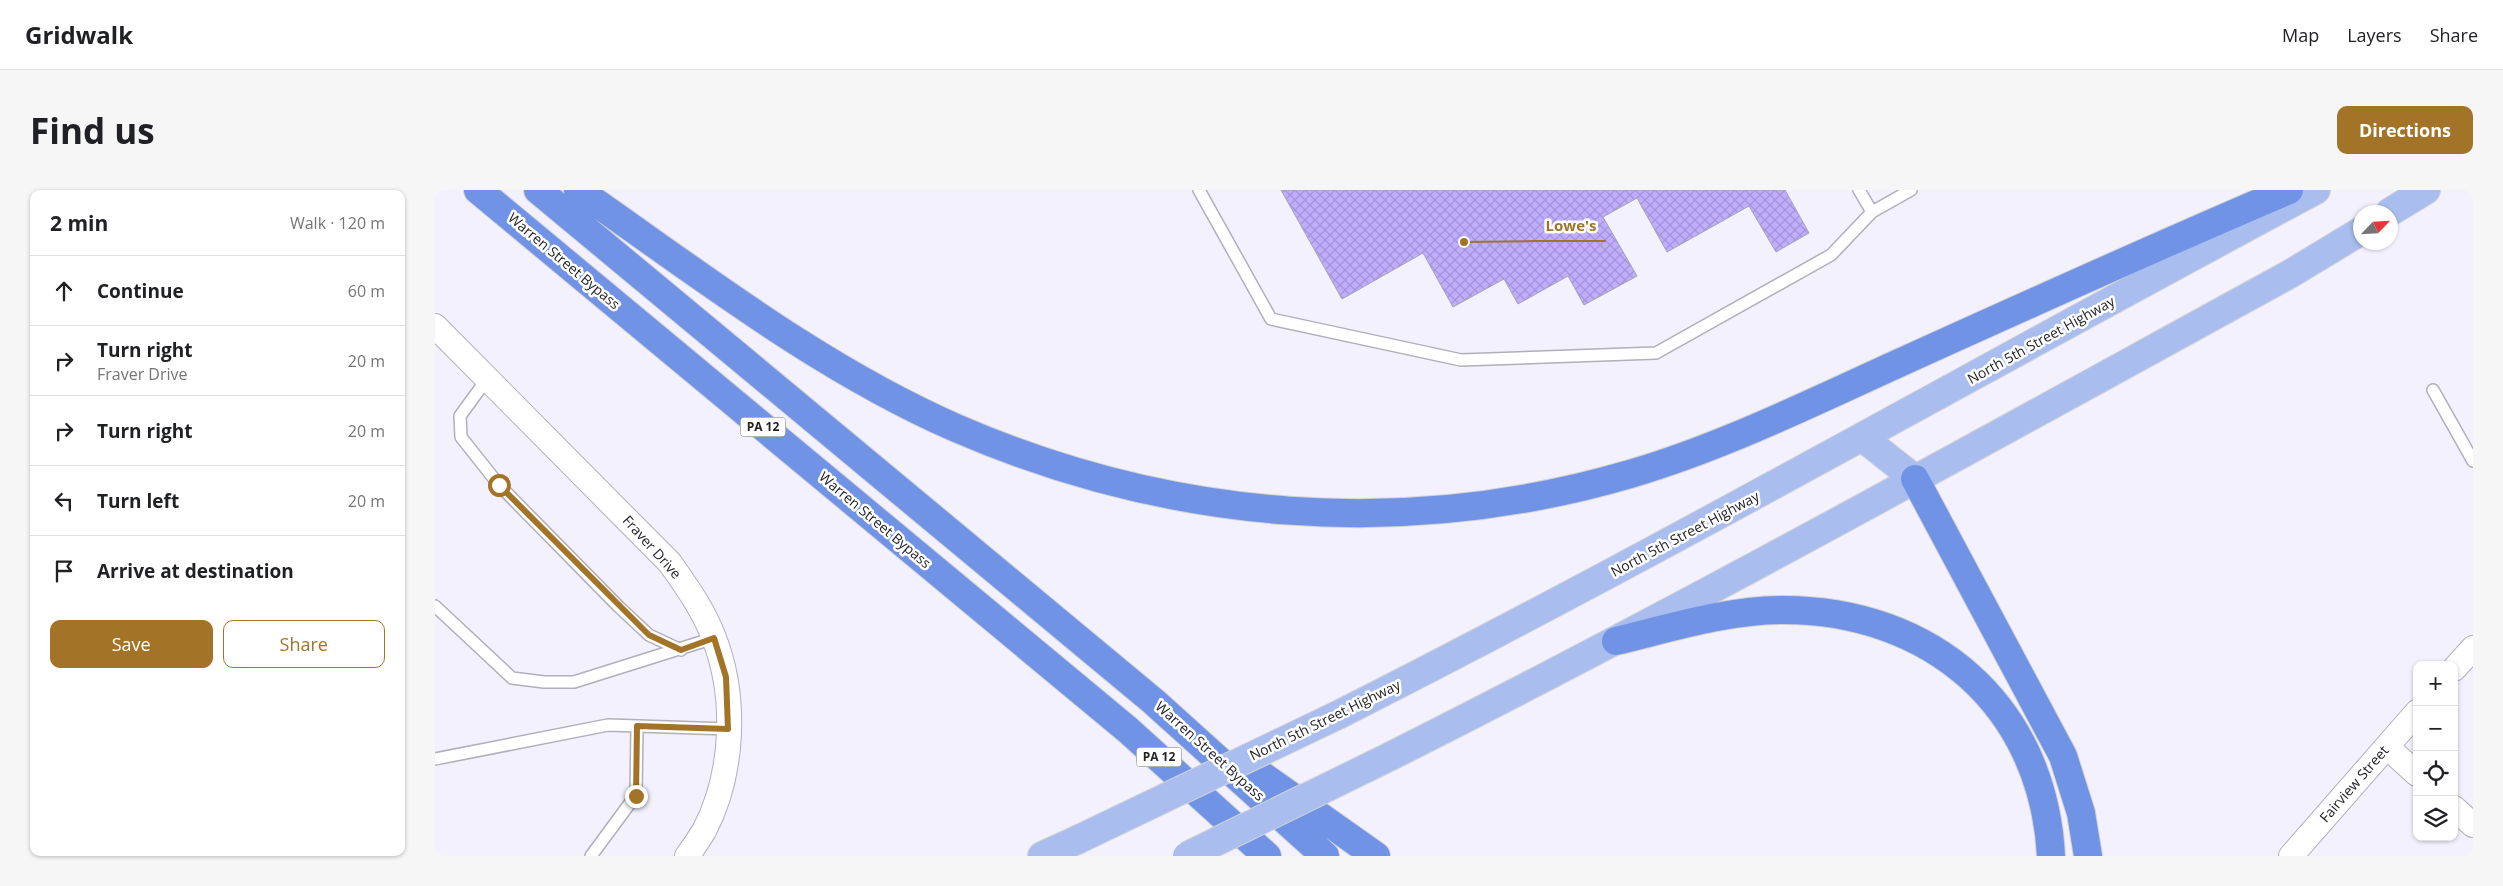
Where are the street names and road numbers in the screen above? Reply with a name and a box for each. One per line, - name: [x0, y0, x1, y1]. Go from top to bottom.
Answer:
- street label: Warren Street Bypass: [504, 208, 625, 313]
- street label: North 5th Street Highway: [1964, 291, 2119, 388]
- road number: PA 12: [741, 418, 785, 436]
- street label: Warren Street Bypass: [815, 467, 936, 572]
- street label: North 5th Street Highway: [1607, 486, 1763, 581]
- street label: Fraver Drive: [619, 511, 686, 583]
- street label: North 5th Street Highway: [1246, 674, 1404, 764]
- street label: Warren Street Bypass: [1152, 696, 1269, 805]
- street label: Fairview Street: [2315, 741, 2392, 826]
- road number: PA 12: [1137, 748, 1181, 766]

